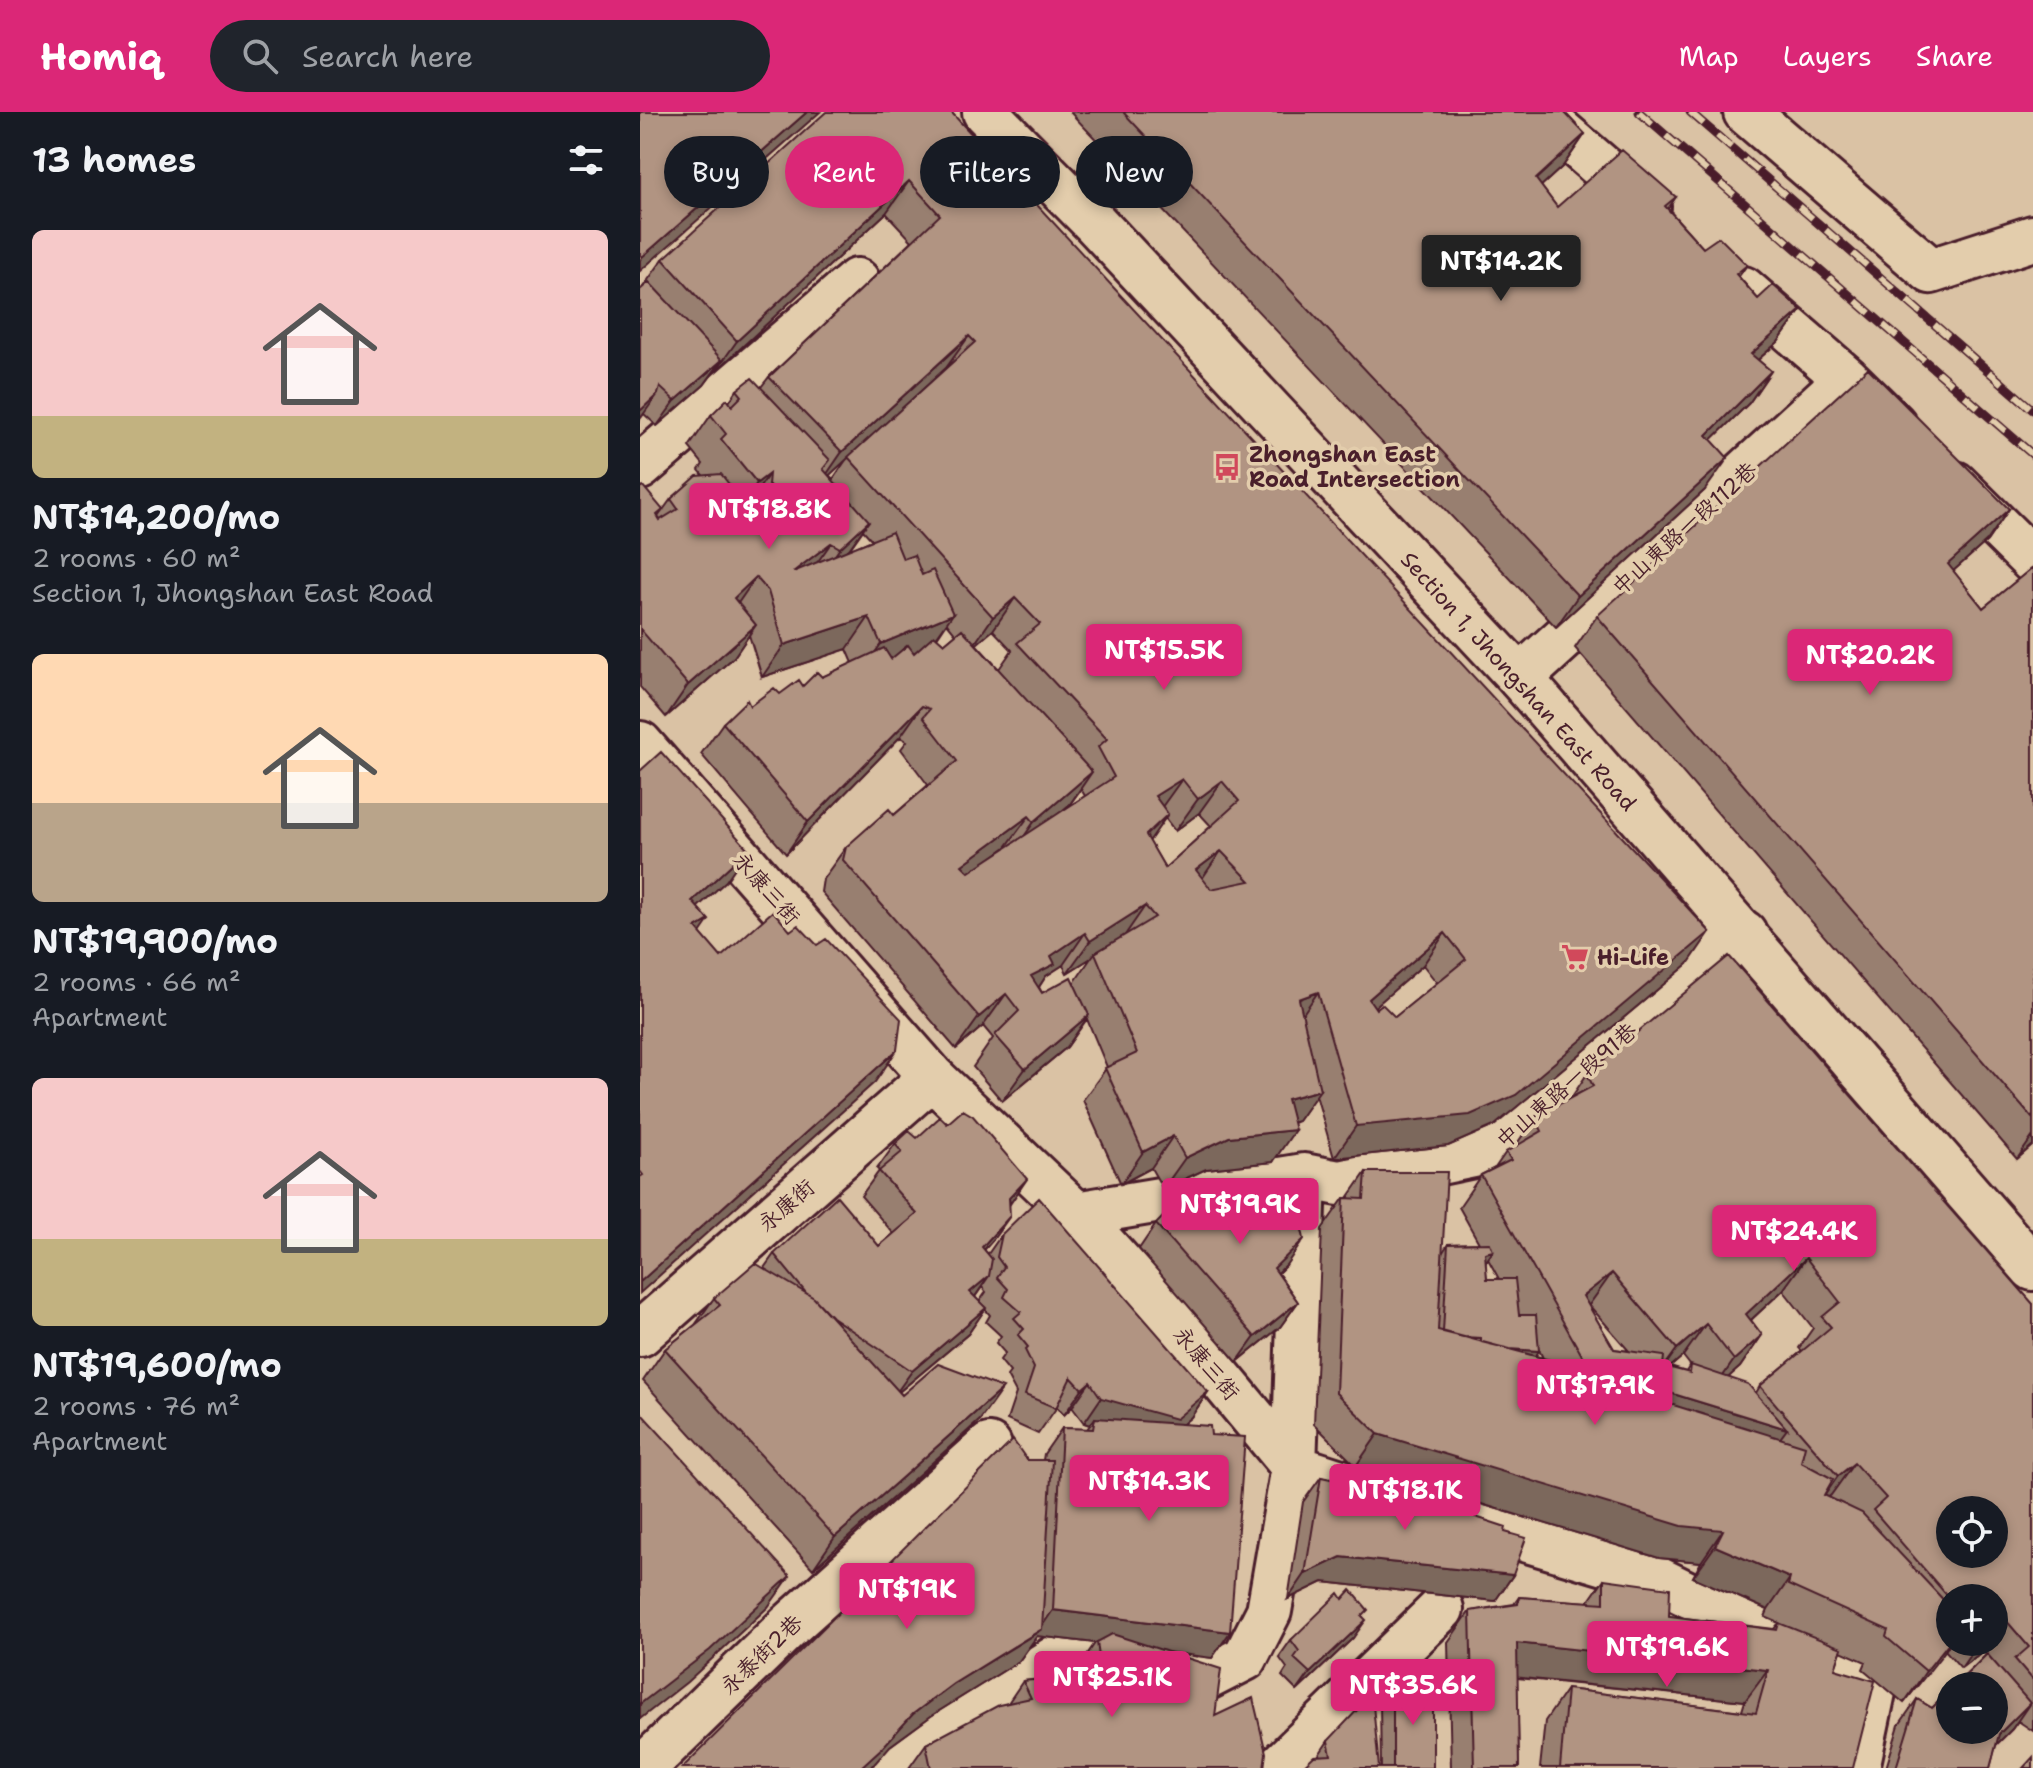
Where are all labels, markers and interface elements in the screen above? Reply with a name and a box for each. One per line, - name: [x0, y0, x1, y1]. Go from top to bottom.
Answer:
- search box: [210, 20, 770, 92]
- text: Homiq: [40, 31, 162, 82]
- icon: search: [238, 34, 282, 78]
- text: Search here: [302, 36, 473, 77]
- text: Map: [1679, 37, 1739, 75]
- text: Layers: [1783, 37, 1872, 75]
- text: Share: [1916, 37, 1993, 75]
- chip: Buy: [664, 136, 769, 208]
- chip: Rent: [785, 136, 904, 208]
- chip: Filters: [920, 136, 1060, 208]
- chip: New: [1076, 136, 1193, 208]
- text: 13 homes: [32, 137, 196, 183]
- icon: filters: [564, 138, 608, 182]
- pin: NT$14.2K: [1418, 235, 1584, 303]
- text: NT$14.2K: [1440, 243, 1562, 278]
- icon: home: [248, 282, 392, 426]
- place label: Zhongshan East Road Intersection: [1249, 440, 1460, 494]
- bus stop icon: Zhongshan East Road Intersection: [1212, 452, 1242, 482]
- street label: 中山東路一段112巷: [1606, 455, 1763, 601]
- pin: NT$18.8K: [686, 483, 852, 551]
- text: NT$18.8K: [707, 491, 831, 526]
- text: NT$14,200/mo: [32, 494, 280, 540]
- text: 2 rooms · 60 m²: [32, 540, 241, 575]
- street label: Section 1, Jhongshan East Road: [1394, 545, 1643, 817]
- text: Section 1, Jhongshan East Road: [32, 575, 433, 610]
- pin: NT$15.5K: [1081, 624, 1247, 692]
- pin: NT$20.2K: [1787, 629, 1953, 697]
- text: NT$15.5K: [1104, 632, 1224, 667]
- text: NT$20.2K: [1805, 637, 1935, 672]
- icon: home: [248, 706, 392, 850]
- street label: 永康三街: [727, 846, 806, 931]
- text: NT$19,900/mo: [32, 918, 278, 964]
- supermarket icon: Hi-Life: [1560, 942, 1590, 972]
- place label: Hi-Life: [1597, 943, 1669, 972]
- text: 2 rooms · 66 m²: [32, 964, 241, 999]
- text: Apartment: [32, 999, 168, 1034]
- street label: 中山東路一段91巷: [1490, 1016, 1643, 1155]
- icon: home: [248, 1130, 392, 1274]
- street label: 永康街: [752, 1173, 821, 1238]
- pin: NT$19.9K: [1157, 1178, 1323, 1246]
- text: NT$19.9K: [1180, 1186, 1300, 1221]
- pin: NT$24.4K: [1711, 1205, 1877, 1273]
- text: NT$24.4K: [1730, 1213, 1858, 1248]
- street label: 永康三街: [1167, 1320, 1246, 1406]
- text: NT$19,600/mo: [32, 1342, 282, 1388]
- pin: NT$17.9K: [1512, 1359, 1678, 1427]
- text: NT$17.9K: [1535, 1367, 1655, 1402]
- text: 2 rooms · 76 m²: [32, 1388, 240, 1423]
- text: Apartment: [32, 1423, 168, 1458]
- pin: NT$14.3K: [1066, 1455, 1232, 1523]
- text: NT$14.3K: [1088, 1463, 1210, 1498]
- pin: NT$18.1K: [1322, 1464, 1488, 1532]
- text: NT$18.1K: [1347, 1472, 1463, 1507]
- map controls: [1936, 1496, 2008, 1744]
- button: locate: [1936, 1496, 2008, 1568]
- pin: NT$19K: [842, 1563, 972, 1631]
- text: NT$19K: [858, 1571, 956, 1606]
- button: +: [1936, 1584, 2008, 1656]
- street label: 永泰街2巷: [714, 1608, 809, 1701]
- pin: NT$19.6K: [1584, 1621, 1750, 1689]
- text: NT$19.6K: [1605, 1629, 1729, 1664]
- pin: NT$25.1K: [1029, 1651, 1195, 1719]
- text: NT$25.1K: [1052, 1659, 1172, 1694]
- pin: NT$35.6K: [1330, 1659, 1496, 1727]
- text: NT$35.6K: [1349, 1667, 1477, 1702]
- button: −: [1936, 1672, 2008, 1744]

